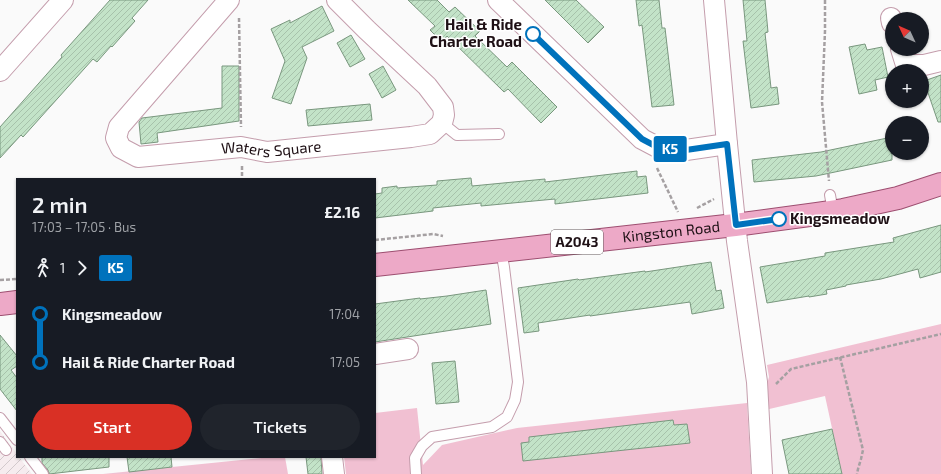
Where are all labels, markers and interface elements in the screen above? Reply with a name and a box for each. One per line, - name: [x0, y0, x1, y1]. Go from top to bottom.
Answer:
- north arrow: [885, 12, 929, 56]
- map controls: [885, 12, 929, 160]
- place label: Hail & Ride Charter Road: [429, 15, 522, 50]
- marker: Hail & Ride Charter Road: [525, 26, 541, 42]
- button: +: [885, 64, 929, 108]
- button: −: [885, 116, 929, 160]
- street label: Waters Square: [220, 136, 322, 161]
- line badge: K5: [652, 136, 688, 162]
- text: K5: [662, 140, 678, 157]
- text: 2 min: [32, 191, 88, 217]
- text: £2.16: [324, 203, 360, 221]
- place label: Kingsmeadow: [790, 209, 890, 227]
- marker: Kingsmeadow: [771, 211, 787, 227]
- street label: Kingston Road: [621, 217, 721, 245]
- text: 17:03 – 17:05 · Bus: [32, 219, 136, 235]
- road number: A2043: [551, 230, 603, 254]
- icon: walk: [32, 257, 54, 279]
- icon: forward: [71, 257, 93, 279]
- text: K5: [107, 259, 124, 276]
- text: 1: [60, 260, 65, 276]
- text: Kingsmeadow: [62, 305, 162, 323]
- text: 17:04: [329, 306, 360, 322]
- text: Hail & Ride Charter Road: [62, 353, 235, 371]
- text: 17:05: [330, 354, 360, 370]
- button: Start: [32, 404, 192, 450]
- button: Tickets: [200, 404, 360, 450]

